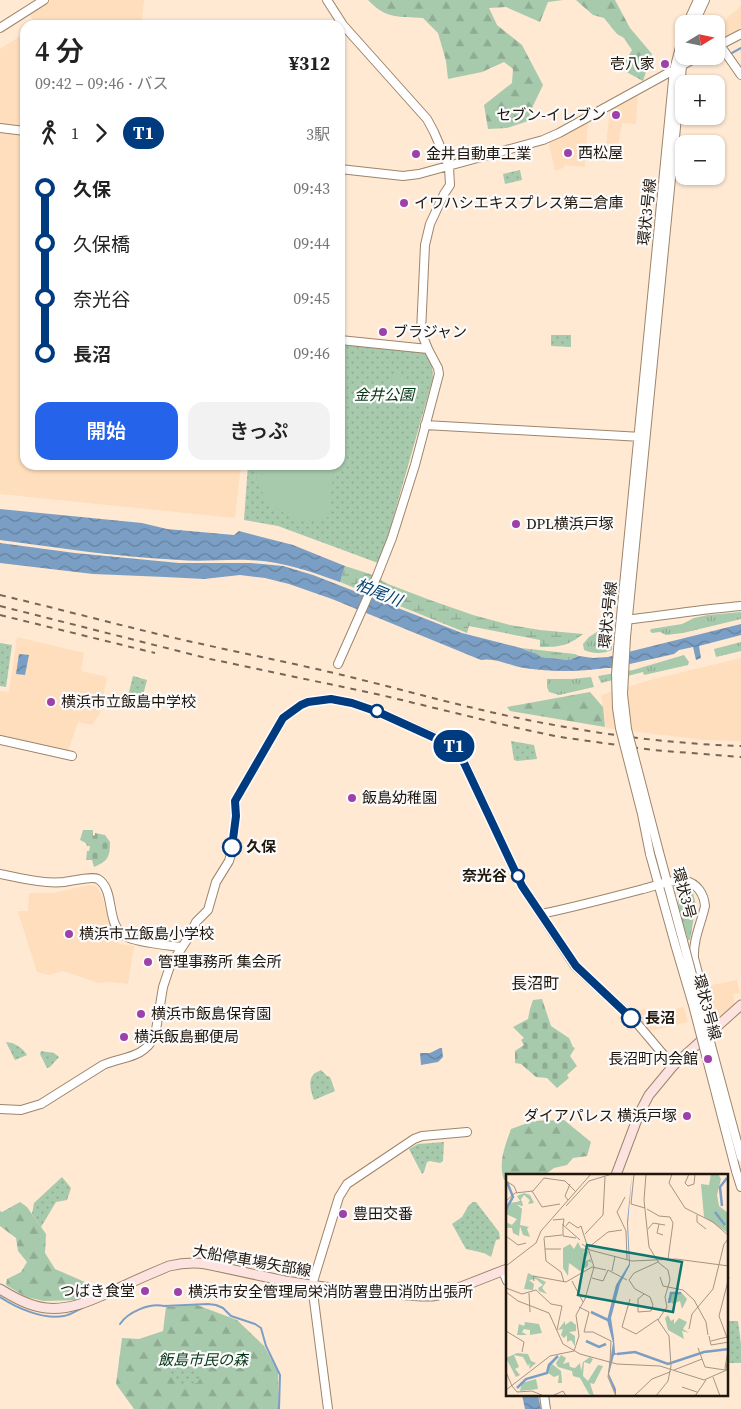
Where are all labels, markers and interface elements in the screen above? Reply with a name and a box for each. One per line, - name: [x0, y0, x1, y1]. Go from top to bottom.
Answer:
- north arrow: [675, 15, 725, 65]
- map controls: [675, 15, 725, 185]
- text: 4 分: [35, 32, 84, 70]
- text: ¥312: [289, 50, 330, 76]
- place label: 壱八家: [610, 53, 655, 74]
- marker: 壱八家: [659, 58, 671, 70]
- text: 09:42 – 09:46 · バス: [35, 72, 169, 94]
- button: +: [675, 75, 725, 125]
- place label: セブン-イレブン: [496, 104, 606, 125]
- marker: セブン-イレブン: [610, 109, 622, 121]
- icon: walk: [35, 119, 63, 147]
- icon: forward: [87, 119, 115, 147]
- text: T1: [133, 120, 154, 145]
- text: 1: [71, 122, 79, 144]
- text: 3駅: [306, 123, 330, 145]
- button: −: [675, 135, 725, 185]
- place label: 西松屋: [578, 142, 623, 163]
- place label: 金井自動車工業: [426, 143, 531, 164]
- marker: 西松屋: [562, 147, 574, 159]
- marker: 金井自動車工業: [410, 148, 422, 160]
- text: 久保: [73, 176, 111, 202]
- text: 09:43: [293, 177, 330, 199]
- street label: 環状3号線: [633, 177, 660, 247]
- place label: イワハシエキスプレス第二倉庫: [414, 192, 623, 213]
- marker: イワハシエキスプレス第二倉庫: [398, 197, 410, 209]
- text: 久保橋: [73, 231, 130, 257]
- text: 09:44: [293, 232, 330, 254]
- text: 奈光谷: [73, 286, 130, 312]
- text: 09:45: [293, 287, 330, 309]
- place label: ブラジャン: [393, 321, 467, 342]
- marker: ブラジャン: [377, 326, 389, 338]
- text: 長沼: [73, 341, 111, 367]
- text: 09:46: [293, 342, 330, 364]
- park label: 金井公園: [354, 384, 416, 405]
- button: 開始: [35, 402, 178, 460]
- button: きっぷ: [188, 402, 330, 460]
- place label: DPL横浜戸塚: [526, 513, 614, 534]
- marker: DPL横浜戸塚: [510, 518, 522, 530]
- water label: 柏尾川: [353, 573, 407, 612]
- street label: 環状3号線: [594, 580, 621, 650]
- place label: 横浜市立飯島中学校: [61, 691, 196, 712]
- marker: 横浜市立飯島中学校: [45, 696, 57, 708]
- unlabelled marker: [370, 704, 384, 718]
- line badge: T1: [432, 730, 476, 762]
- text: T1: [443, 733, 465, 758]
- place label: 飯島幼稚園: [362, 787, 437, 808]
- marker: 飯島幼稚園: [346, 792, 358, 804]
- place label: 久保: [246, 836, 277, 857]
- marker: 久保: [222, 837, 242, 857]
- place label: 奈光谷: [462, 865, 507, 886]
- street label: 環状3号: [668, 865, 701, 921]
- marker: 奈光谷: [511, 869, 525, 883]
- place label: 横浜市立飯島小学校: [79, 923, 214, 944]
- marker: 横浜市立飯島小学校: [63, 928, 75, 940]
- place label: 管理事務所 集会所: [158, 951, 282, 972]
- marker: 管理事務所 集会所: [142, 956, 154, 968]
- district label: 長沼町: [511, 972, 559, 994]
- street label: 環状3号線: [689, 972, 726, 1042]
- place label: 横浜市飯島保育園: [151, 1003, 271, 1024]
- place label: 長沼: [645, 1007, 675, 1028]
- marker: 横浜市飯島保育園: [135, 1008, 147, 1020]
- marker: 長沼: [621, 1008, 641, 1028]
- place label: 横浜飯島郵便局: [134, 1026, 239, 1047]
- marker: 横浜飯島郵便局: [118, 1031, 130, 1043]
- place label: 長沼町内会館: [608, 1048, 698, 1069]
- marker: 長沼町内会館: [702, 1053, 714, 1065]
- place label: ダイアパレス 横浜戸塚: [524, 1105, 677, 1126]
- marker: ダイアパレス 横浜戸塚: [681, 1110, 693, 1122]
- inset map: [506, 1174, 728, 1396]
- place label: 豊田交番: [353, 1203, 413, 1224]
- marker: 豊田交番: [337, 1208, 349, 1220]
- street label: 大船停車場矢部線: [191, 1240, 313, 1281]
- place label: つばき食堂: [60, 1280, 135, 1301]
- place label: 横浜市安全管理局栄消防署豊田消防出張所: [188, 1281, 473, 1302]
- marker: つばき食堂: [139, 1285, 151, 1297]
- marker: 横浜市安全管理局栄消防署豊田消防出張所: [172, 1286, 184, 1298]
- park label: 飯島市民の森: [158, 1349, 250, 1370]

